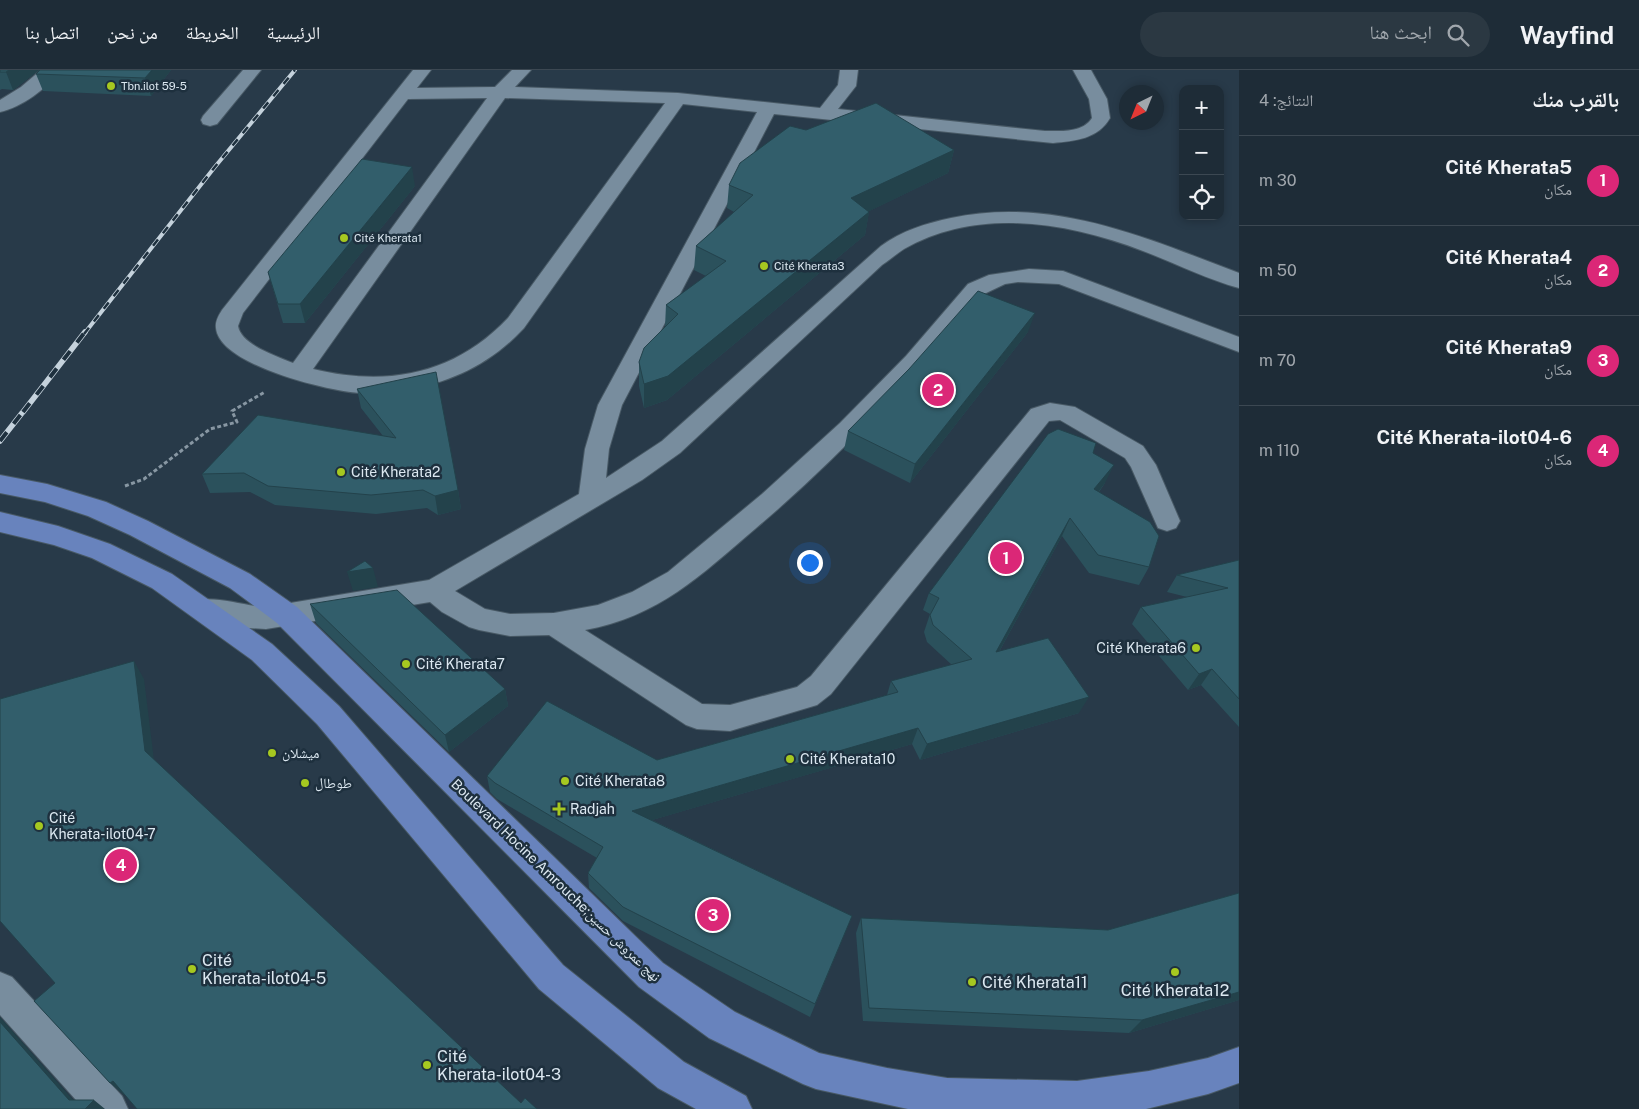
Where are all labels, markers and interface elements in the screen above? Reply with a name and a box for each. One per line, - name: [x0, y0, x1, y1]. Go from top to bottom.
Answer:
- search box: [1140, 12, 1490, 57]
- text: ابحث هنا: [1369, 21, 1432, 43]
- icon: search: [1444, 21, 1472, 49]
- text: Wayfind: [1520, 21, 1614, 49]
- text: اتصل بنا: [25, 22, 79, 43]
- text: من نحن: [107, 22, 158, 43]
- text: الخريطة: [186, 22, 239, 43]
- text: الرئيسية: [267, 22, 320, 43]
- marker: Tbn.ilot 59-5: [105, 80, 117, 92]
- place label: Tbn.ilot 59-5: [121, 80, 187, 92]
- north arrow: [1119, 85, 1164, 130]
- map controls: [1179, 85, 1224, 220]
- button: +: [1179, 85, 1224, 130]
- text: بالقرب منك: [1532, 87, 1619, 112]
- text: النتائج: 4: [1259, 91, 1313, 110]
- button: −: [1179, 130, 1224, 175]
- text: Cité Kherata5: [1445, 156, 1572, 178]
- text: 30 m: [1259, 171, 1297, 190]
- text: 1: [1600, 171, 1606, 190]
- button: locate: [1179, 175, 1224, 220]
- text: مكان: [1544, 180, 1572, 199]
- marker: Cité Kherata1: [338, 232, 350, 244]
- place label: Cité Kherata1: [354, 232, 422, 244]
- text: Cité Kherata4: [1446, 246, 1572, 268]
- marker: Cité Kherata3: [758, 260, 770, 272]
- place label: Cité Kherata3: [774, 260, 845, 272]
- text: 50 m: [1259, 261, 1297, 280]
- text: 2: [1598, 261, 1608, 280]
- text: مكان: [1544, 270, 1572, 289]
- text: Cité Kherata9: [1445, 336, 1572, 358]
- text: 70 m: [1259, 351, 1296, 370]
- text: 3: [1598, 351, 1608, 370]
- text: مكان: [1544, 360, 1572, 379]
- pin: 2: [922, 371, 954, 409]
- text: Cité Kherata-ilot04-6: [1377, 426, 1572, 448]
- text: 110 m: [1259, 441, 1300, 460]
- text: 4: [1598, 441, 1608, 460]
- text: مكان: [1544, 450, 1572, 469]
- place label: Cité Kherata2: [351, 464, 440, 480]
- marker: Cité Kherata2: [335, 466, 347, 478]
- pin: 1: [990, 539, 1022, 577]
- your location: [797, 550, 823, 576]
- place label: Cité Kherata6: [1096, 640, 1186, 656]
- marker: Cité Kherata6: [1190, 642, 1202, 654]
- place label: Cité Kherata7: [416, 656, 505, 672]
- marker: Cité Kherata7: [400, 658, 412, 670]
- place label: ميشلان: [282, 745, 319, 762]
- marker: ميشلان: [266, 747, 278, 759]
- place label: Cité Kherata10: [800, 751, 895, 767]
- marker: Cité Kherata10: [784, 753, 796, 765]
- place label: Cité Kherata8: [575, 773, 665, 789]
- place label: طوطال: [315, 775, 352, 792]
- marker: Cité Kherata8: [559, 775, 571, 787]
- street label: Boulevard Hocine Amrouche;نهج عمروش حسين: [447, 776, 664, 986]
- marker: طوطال: [299, 777, 311, 789]
- place label: Radjah: [570, 801, 615, 817]
- marker: Radjah: [552, 802, 566, 816]
- place label: Cité Kherata-ilot04-7: [49, 810, 156, 842]
- marker: Cité Kherata-ilot04-7: [33, 820, 45, 832]
- pin: 4: [105, 846, 137, 884]
- pin: 3: [697, 896, 729, 934]
- place label: Cité Kherata-ilot04-5: [202, 951, 326, 988]
- marker: Cité Kherata-ilot04-5: [186, 963, 198, 975]
- marker: Cité Kherata12: [1169, 966, 1181, 978]
- place label: Cité Kherata11: [982, 973, 1088, 992]
- marker: Cité Kherata11: [966, 976, 978, 988]
- place label: Cité Kherata12: [1121, 981, 1229, 1000]
- place label: Cité Kherata-ilot04-3: [437, 1047, 561, 1084]
- marker: Cité Kherata-ilot04-3: [421, 1059, 433, 1071]

